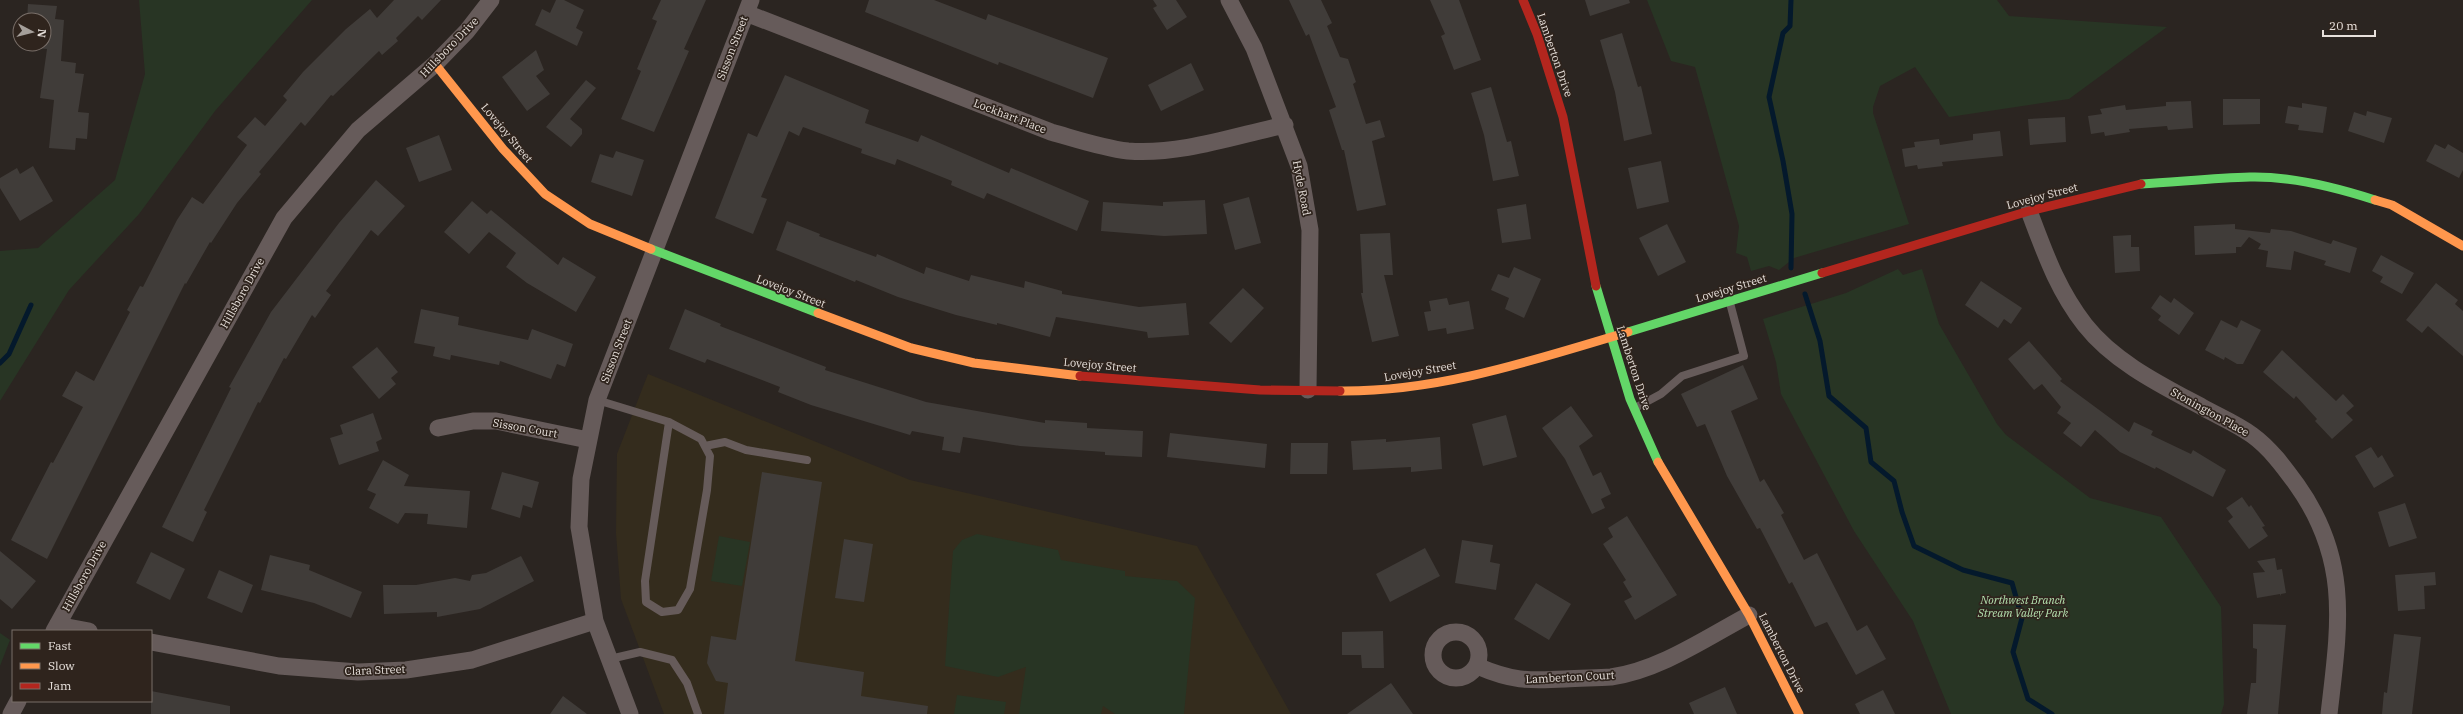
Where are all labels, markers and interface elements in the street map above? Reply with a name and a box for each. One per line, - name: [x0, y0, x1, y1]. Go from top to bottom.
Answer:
- street label: Lamberton Drive: [1534, 11, 1576, 99]
- north arrow: [12, 12, 52, 52]
- scale bar: [2323, 12, 2375, 38]
- street label: Hillsboro Drive: [417, 14, 481, 80]
- street label: Sisson Street: [713, 14, 751, 82]
- text: 20 m: [2329, 18, 2358, 33]
- text: N: [34, 28, 49, 39]
- street label: Lockhart Place: [972, 96, 1048, 136]
- street label: Lovejoy Street: [478, 100, 536, 166]
- street label: Hyde Road: [1290, 159, 1314, 217]
- street label: Lovejoy Street: [2005, 180, 2079, 212]
- street label: Hillsboro Drive: [217, 255, 267, 331]
- street label: Lovejoy Street: [754, 271, 828, 311]
- street label: Lovejoy Street: [1694, 271, 1768, 305]
- street label: Sisson Street: [597, 317, 635, 385]
- street label: Lamberton Drive: [1614, 324, 1654, 412]
- street label: Lovejoy Street: [1063, 355, 1137, 375]
- street label: Lovejoy Street: [1383, 358, 1457, 384]
- street label: Stonington Place: [2168, 385, 2252, 439]
- street label: Sisson Court: [492, 415, 558, 441]
- street label: Hillsboro Drive: [59, 538, 109, 614]
- park label: Northwest Branch Stream Valley Park: [1977, 593, 2068, 620]
- street label: Lamberton Drive: [1756, 611, 1808, 695]
- legend: [12, 630, 152, 702]
- text: Fast: [48, 638, 72, 653]
- text: Slow: [48, 658, 75, 673]
- street label: Clara Street: [344, 662, 406, 678]
- street label: Lamberton Court: [1525, 668, 1615, 686]
- text: Jam: [48, 678, 72, 693]

